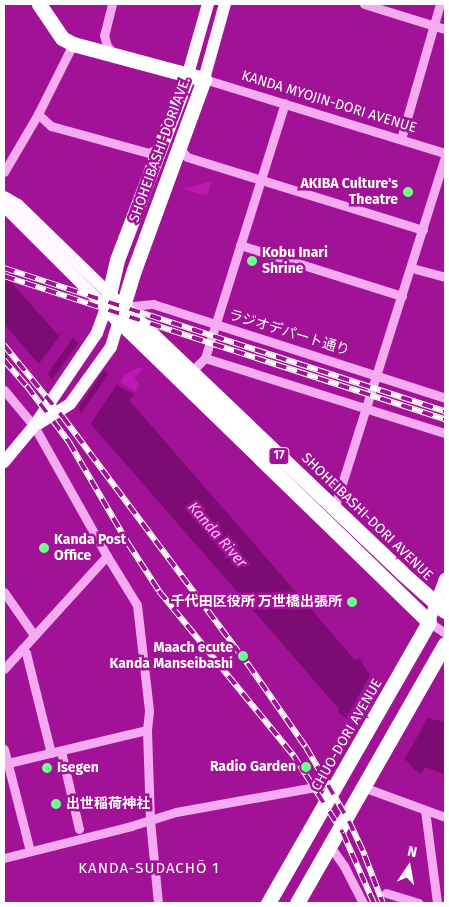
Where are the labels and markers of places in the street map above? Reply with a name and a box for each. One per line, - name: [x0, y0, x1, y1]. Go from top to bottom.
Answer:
- place label: AKIBA Culture's Theatre: [300, 176, 398, 208]
- marker: AKIBA Culture's Theatre: [402, 186, 414, 198]
- place label: Kobu Inari Shrine: [262, 245, 328, 278]
- marker: Kobu Inari Shrine: [246, 255, 258, 267]
- place label: Kanda Post Office: [54, 532, 126, 564]
- marker: Kanda Post Office: [38, 542, 50, 554]
- place label: 千代田区役所 万世橋出張所: [171, 594, 342, 610]
- marker: 千代田区役所 万世橋出張所: [346, 596, 358, 608]
- place label: Maach ecute Kanda Manseibashi: [109, 640, 233, 672]
- marker: Maach ecute Kanda Manseibashi: [237, 650, 249, 662]
- place label: Radio Garden: [210, 759, 296, 775]
- place label: Isegen: [57, 760, 99, 776]
- marker: Radio Garden: [300, 761, 312, 773]
- marker: Isegen: [41, 762, 53, 774]
- place label: 出世稲荷神社: [66, 796, 150, 812]
- marker: 出世稲荷神社: [50, 798, 62, 810]

